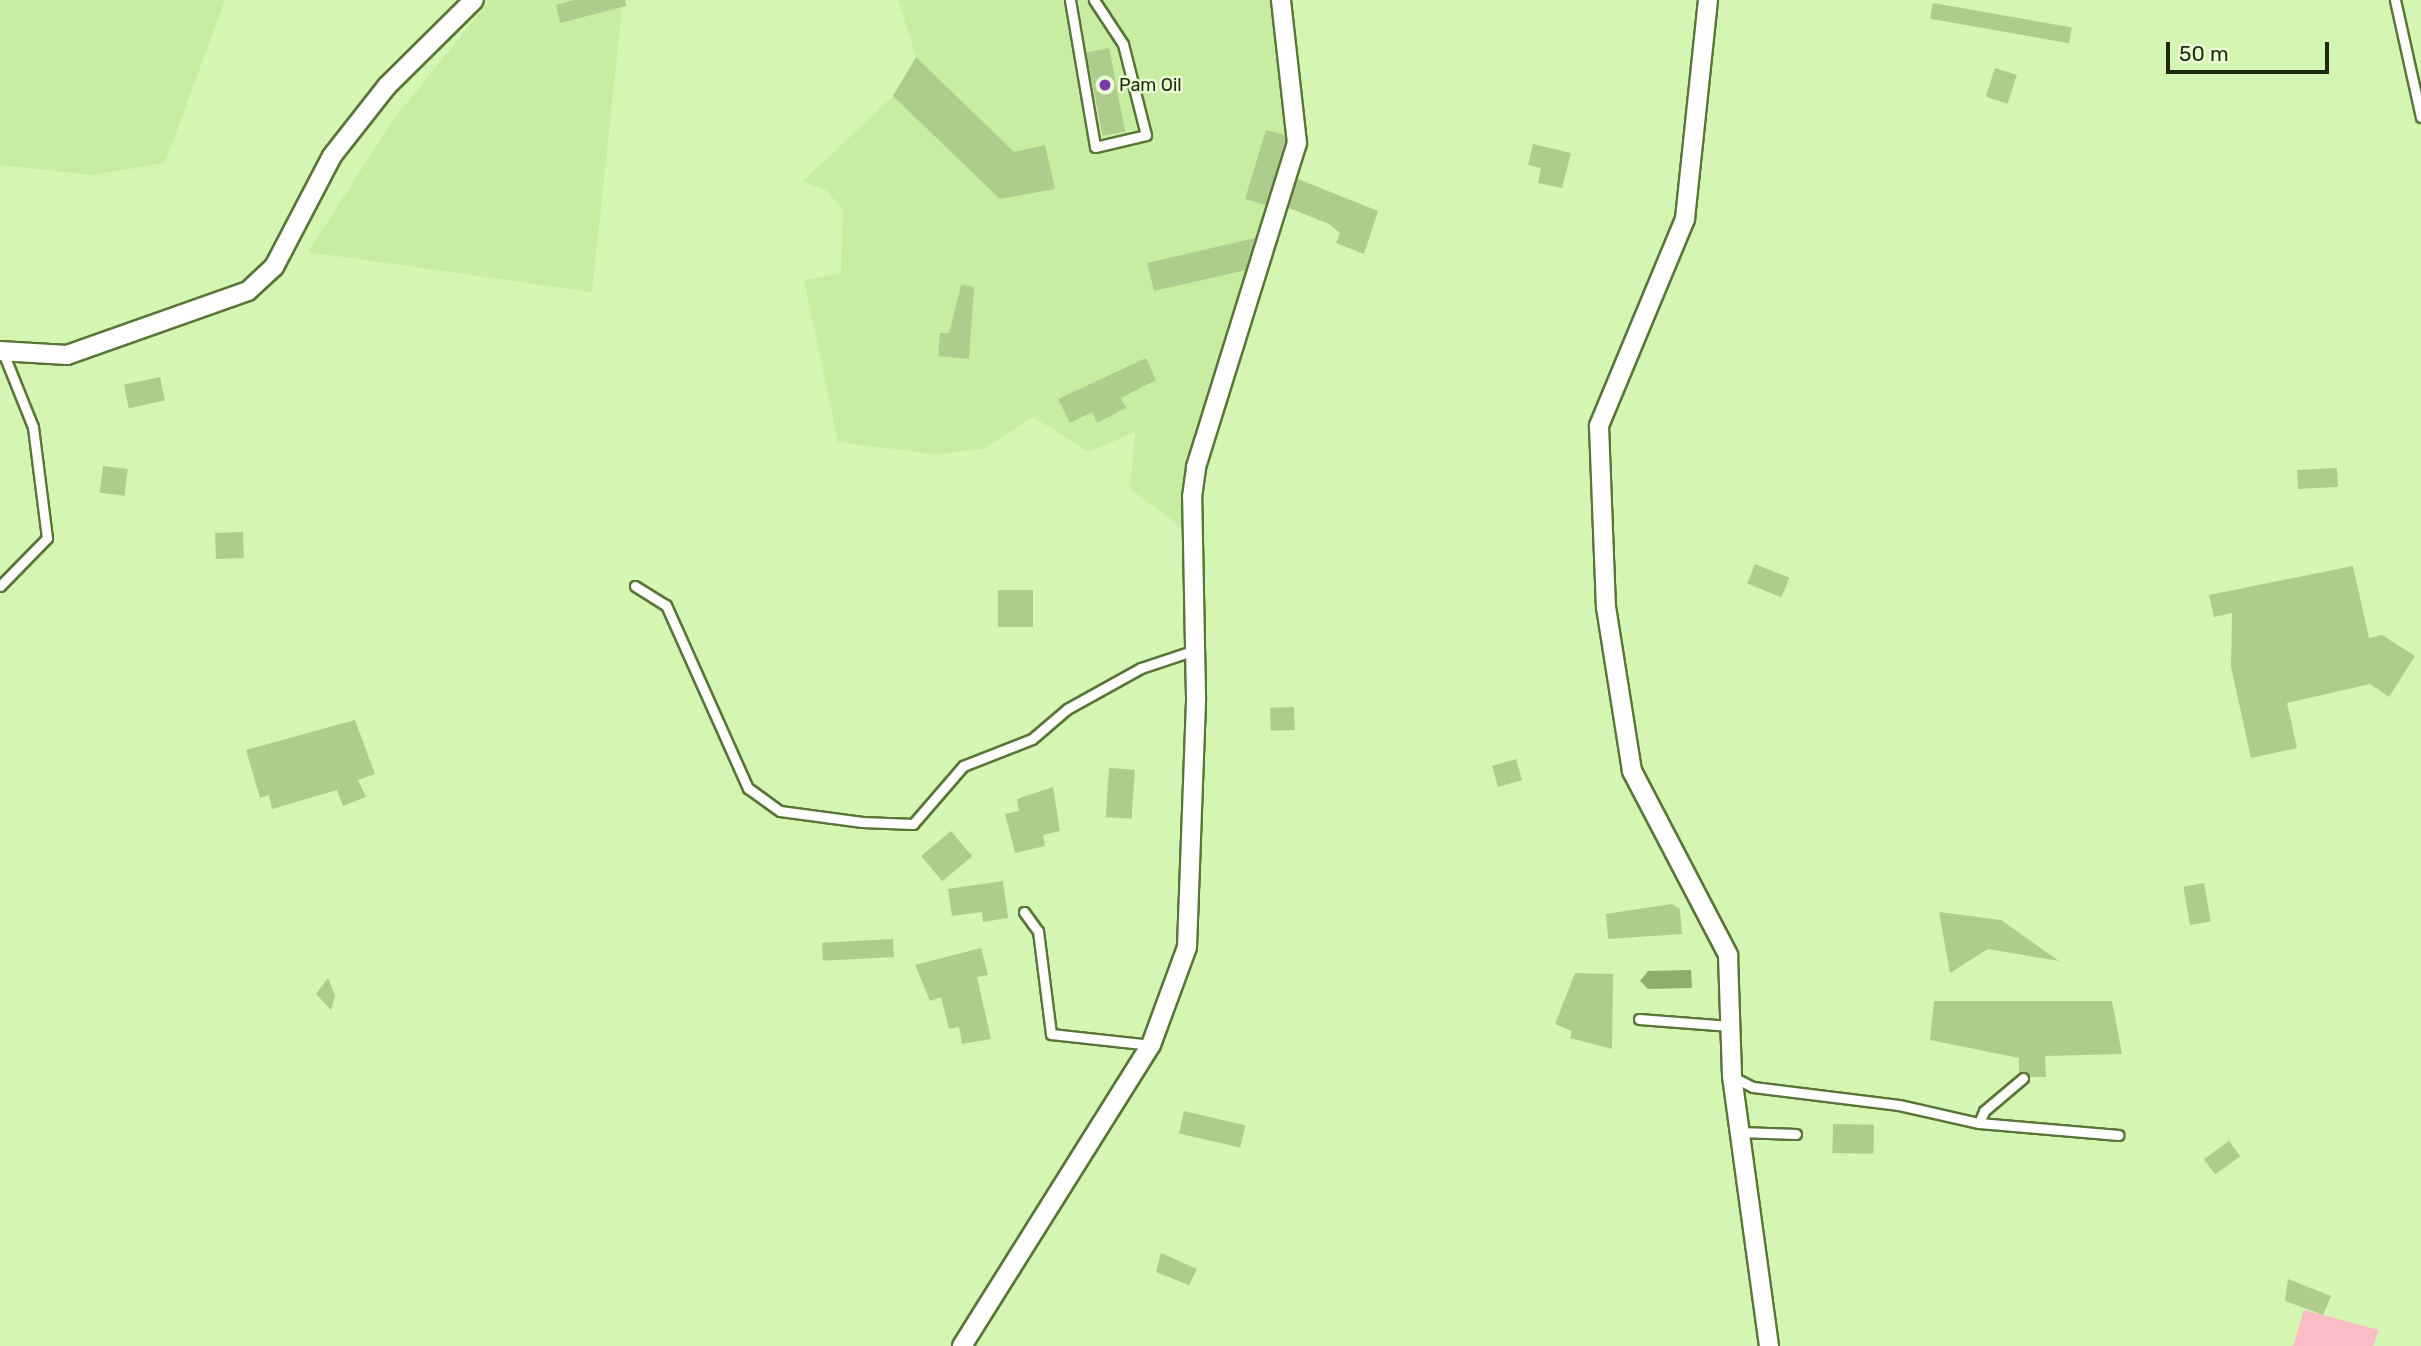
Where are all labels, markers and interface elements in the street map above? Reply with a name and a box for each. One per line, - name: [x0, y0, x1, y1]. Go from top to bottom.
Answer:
- scale bar: [2169, 28, 2332, 72]
- text: 50 m: [2179, 41, 2229, 66]
- place label: Pam Oil: [1119, 74, 1182, 96]
- marker: Pam Oil: [1097, 77, 1113, 93]

